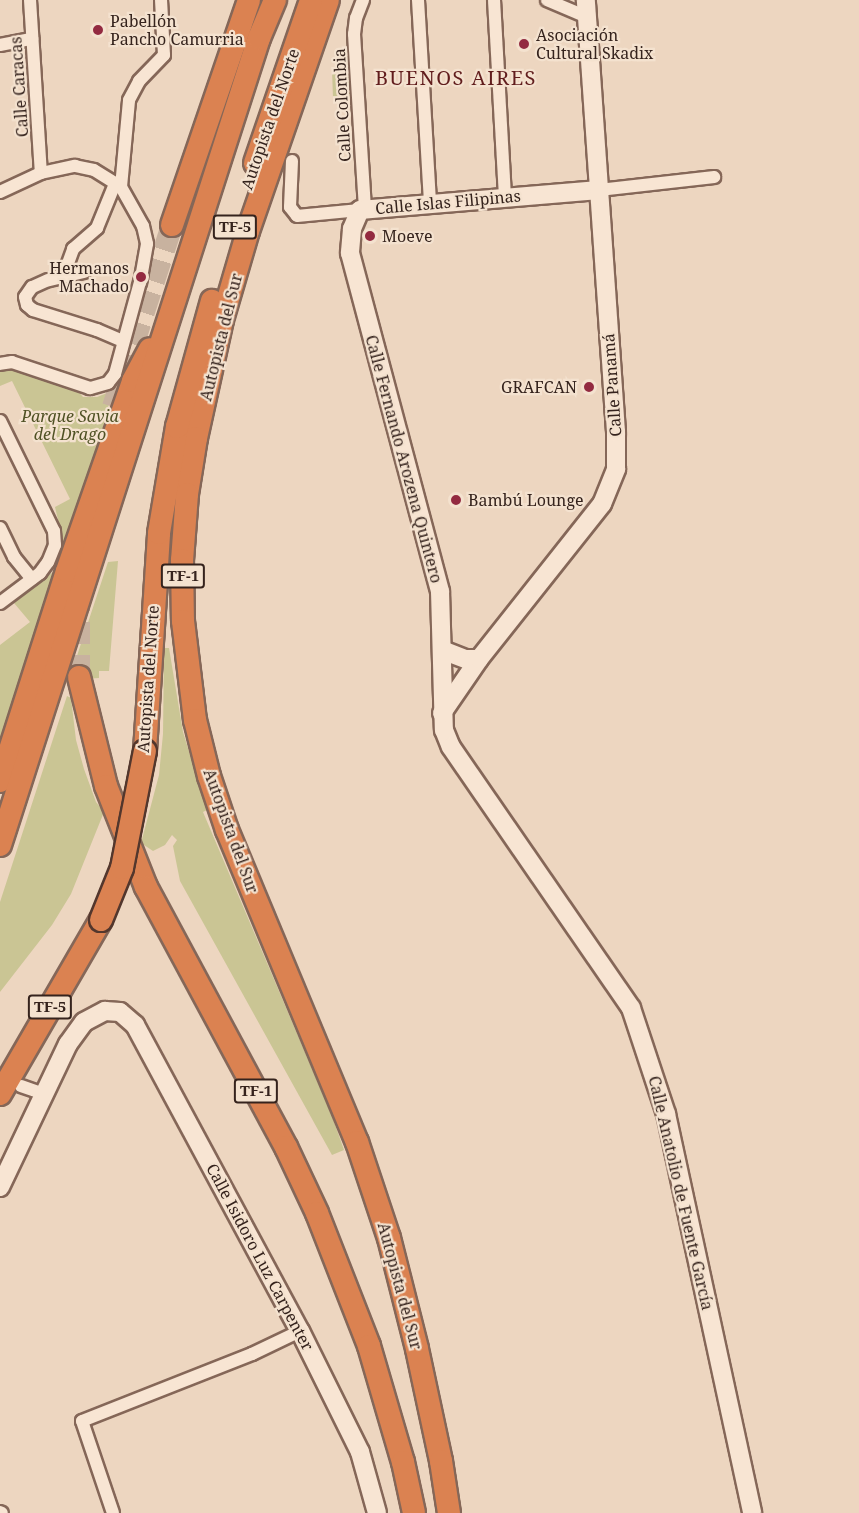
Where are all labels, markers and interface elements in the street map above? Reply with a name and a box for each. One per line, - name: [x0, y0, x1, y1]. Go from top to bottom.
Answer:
- place label: Pabellón Pancho Camurria: [110, 11, 244, 49]
- marker: Pabellón Pancho Camurria: [91, 23, 105, 37]
- place label: Asociación Cultural Skadix: [536, 25, 653, 63]
- street label: Calle Caracas: [6, 36, 32, 138]
- marker: Asociación Cultural Skadix: [517, 37, 531, 51]
- street label: Autopista del Norte: [237, 46, 303, 192]
- street label: Calle Colombia: [329, 48, 355, 162]
- district label: BUENOS AIRES: [375, 65, 537, 89]
- street label: Calle Islas Filipinas: [374, 186, 522, 218]
- road number: TF-5: [212, 215, 258, 239]
- place label: Moeve: [382, 226, 433, 246]
- marker: Moeve: [363, 229, 377, 243]
- place label: Hermanos Machado: [49, 258, 129, 296]
- marker: Hermanos Machado: [134, 270, 148, 284]
- street label: Autopista del Sur: [196, 271, 246, 403]
- street label: Calle Fernando Arozena Quintero: [362, 333, 446, 585]
- street label: Calle Panamá: [599, 333, 625, 437]
- place label: GRAFCAN: [501, 377, 577, 397]
- marker: GRAFCAN: [582, 380, 596, 394]
- park label: Parque Savia del Drago: [21, 406, 119, 444]
- place label: Bambú Lounge: [468, 490, 584, 510]
- marker: Bambú Lounge: [449, 493, 463, 507]
- road number: TF-1: [160, 564, 206, 588]
- street label: Autopista del Norte: [133, 605, 163, 753]
- street label: Autopista del Sur: [200, 766, 262, 896]
- road number: TF-5: [28, 995, 72, 1019]
- street label: Calle Anatolio de Fuente García: [645, 1074, 717, 1312]
- road number: TF-1: [234, 1079, 278, 1103]
- street label: Calle Isidoro Luz Carpenter: [202, 1160, 318, 1354]
- street label: Autopista del Sur: [374, 1220, 426, 1352]

